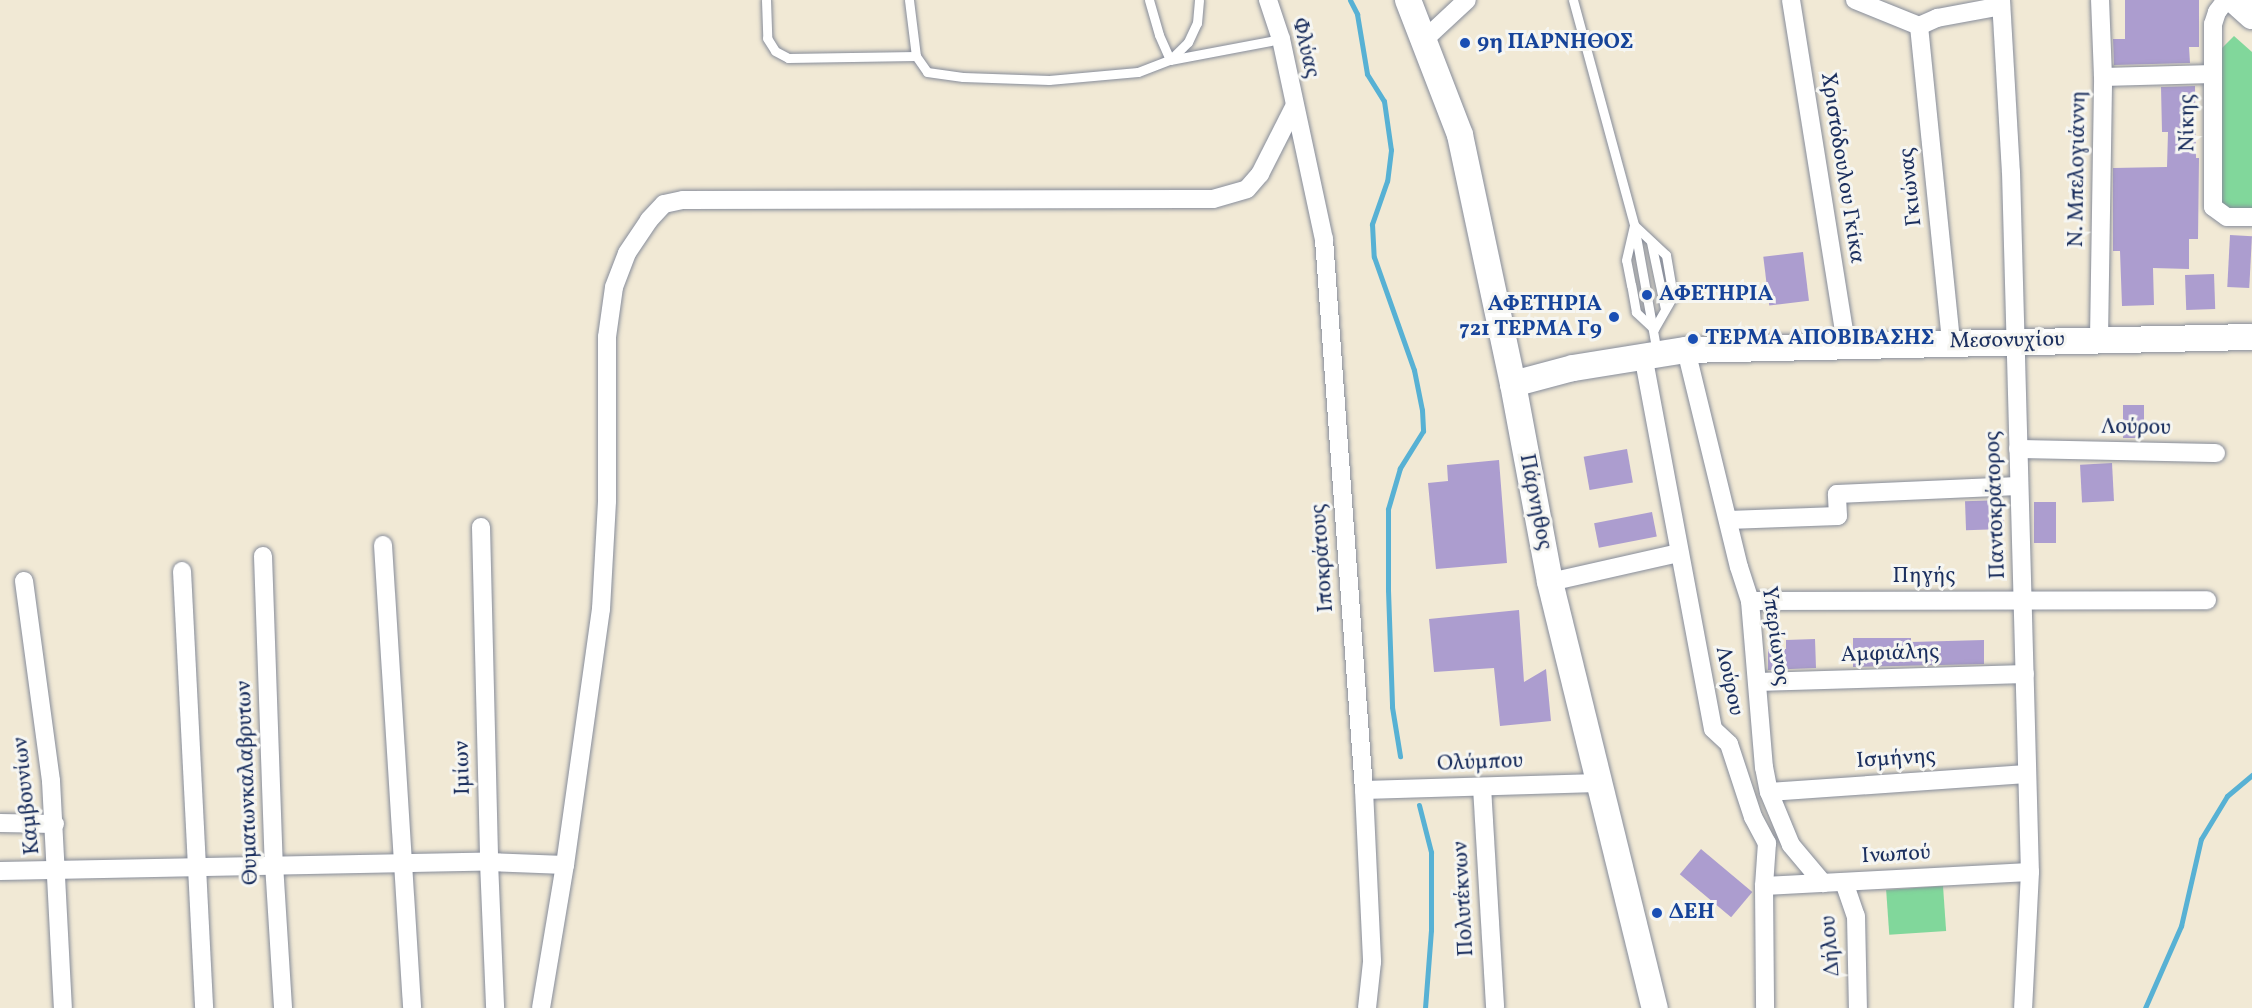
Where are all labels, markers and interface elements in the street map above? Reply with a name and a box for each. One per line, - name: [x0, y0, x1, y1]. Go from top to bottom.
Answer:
- street label: Φλύας: [1285, 15, 1325, 81]
- place label: 9η ΠΑΡΝΗΘΟΣ: [1477, 30, 1633, 56]
- marker: 9η ΠΑΡΝΗΘΟΣ: [1458, 36, 1472, 50]
- street label: Χριστόδουλου Γκίκα: [1814, 71, 1870, 265]
- street label: Ν. Μπελογιάννη: [2063, 90, 2093, 248]
- street label: Νίκης: [2175, 94, 2201, 152]
- street label: Γκιώνας: [1894, 146, 1928, 228]
- place label: ΑΦΕΤΗΡΙΑ: [1659, 282, 1773, 308]
- marker: ΑΦΕΤΗΡΙΑ: [1640, 288, 1654, 302]
- place label: ΑΦΕΤΗΡΙΑ 721 ΤΕΡΜΑ Γ9: [1459, 291, 1602, 342]
- marker: ΑΦΕΤΗΡΙΑ 721 ΤΕΡΜΑ Γ9: [1607, 310, 1621, 324]
- place label: ΤΕΡΜΑ ΑΠΟΒΙΒΑΣΗΣ: [1705, 326, 1934, 352]
- street label: Μεσονυχίου: [1949, 327, 2065, 355]
- marker: ΤΕΡΜΑ ΑΠΟΒΙΒΑΣΗΣ: [1686, 332, 1700, 346]
- street label: Λούρου: [2101, 414, 2171, 442]
- street label: Παντοκράτορος: [1980, 430, 2012, 580]
- street label: Πάρνηθος: [1513, 452, 1557, 552]
- street label: Ιποκράτους: [1306, 503, 1340, 613]
- street label: Πηγής: [1893, 564, 1955, 590]
- street label: Υπερίωνος: [1755, 585, 1795, 687]
- street label: Αμφιάλης: [1840, 639, 1940, 669]
- street label: Λούρου: [1709, 644, 1749, 718]
- street label: Θυματωνκαλαβρυτων: [231, 680, 265, 886]
- street label: Καμβουνίων: [8, 736, 46, 856]
- street label: Ιμίων: [449, 741, 477, 795]
- street label: Ισμήνης: [1855, 743, 1937, 775]
- street label: Ολύμπου: [1437, 748, 1523, 778]
- street label: Ινωπού: [1861, 840, 1931, 870]
- street label: Πολυτέκνων: [1448, 841, 1480, 957]
- place label: ΔΕΗ: [1669, 900, 1715, 926]
- marker: ΔΕΗ: [1650, 906, 1664, 920]
- street label: Δήλου: [1816, 915, 1846, 977]

